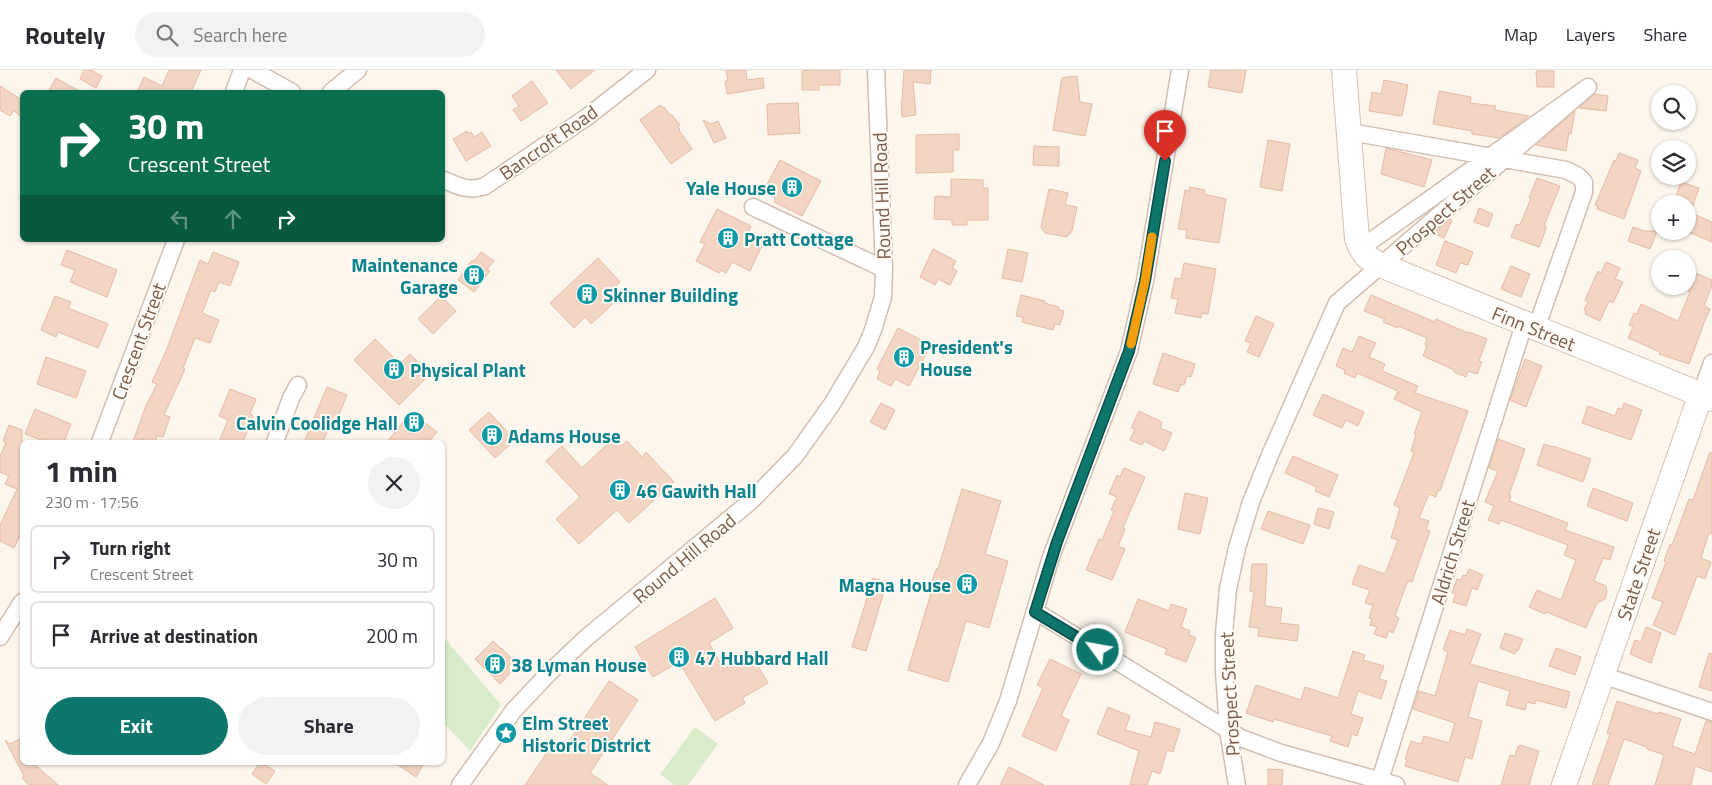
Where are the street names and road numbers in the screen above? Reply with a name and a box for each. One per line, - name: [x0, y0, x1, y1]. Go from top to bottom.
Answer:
- street label: Bancroft Road: [493, 97, 603, 187]
- street label: Round Hill Road: [864, 132, 898, 260]
- street label: Prospect Street: [1389, 158, 1502, 262]
- street label: Crescent Street: [103, 278, 173, 404]
- street label: Finn Street: [1488, 298, 1580, 358]
- street label: Aldrich Street: [1422, 496, 1482, 608]
- street label: Round Hill Road: [626, 506, 742, 610]
- street label: State Street: [1609, 524, 1667, 624]
- street label: Prospect Street: [1211, 631, 1247, 757]

